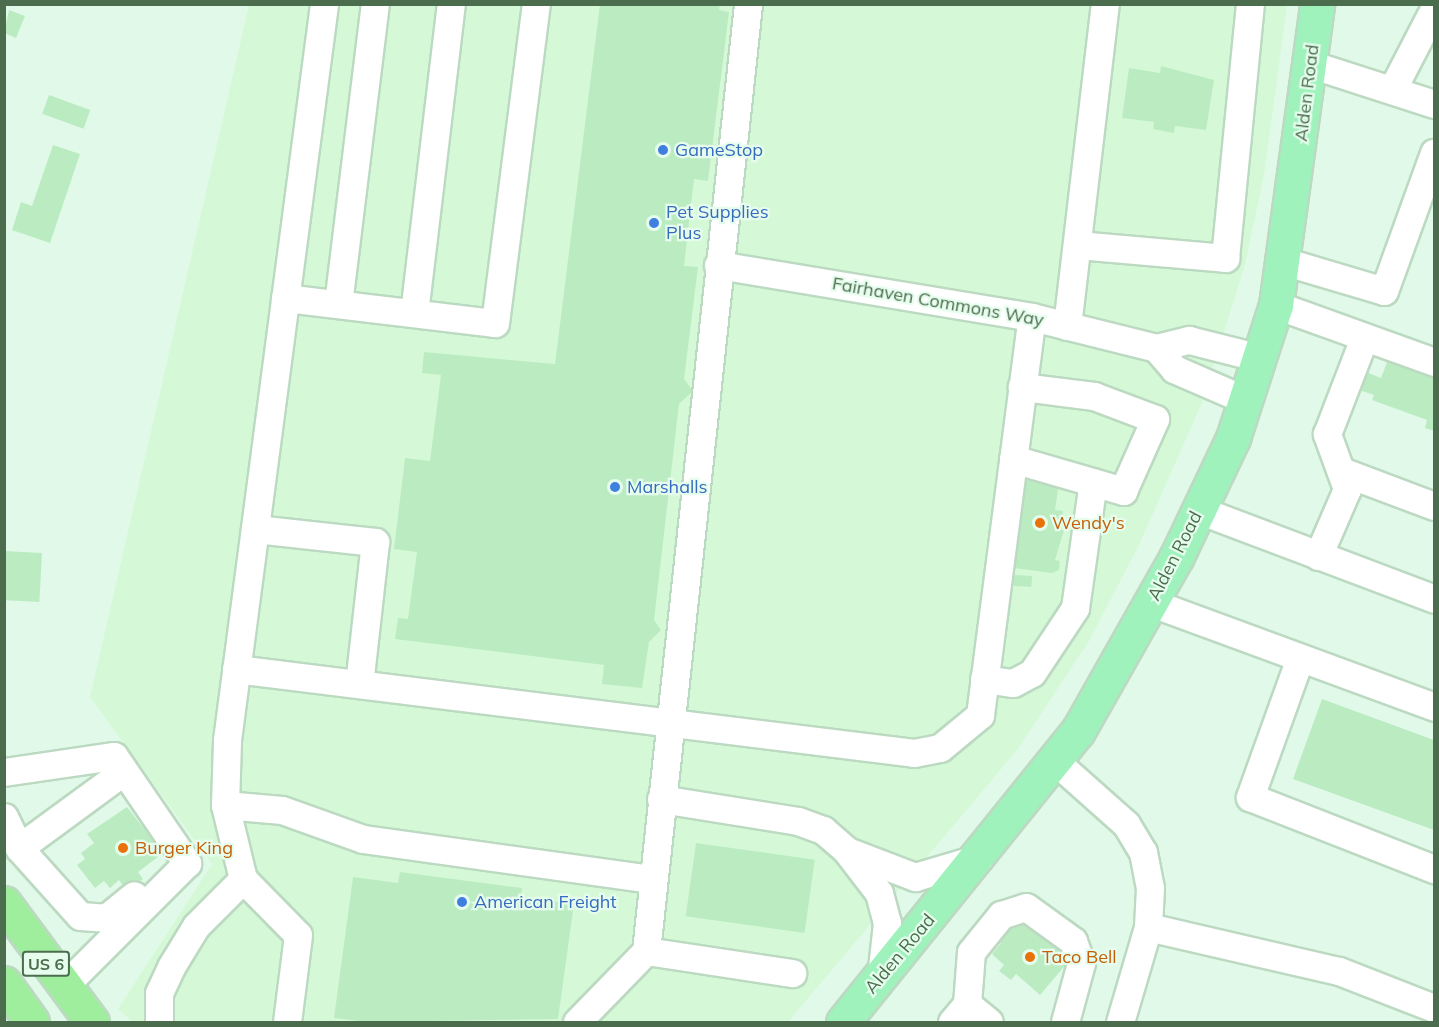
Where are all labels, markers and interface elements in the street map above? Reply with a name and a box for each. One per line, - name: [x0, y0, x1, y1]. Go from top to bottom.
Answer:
- street label: Alden Road: [1290, 43, 1324, 143]
- place label: GameStop: [675, 139, 763, 161]
- marker: GameStop: [656, 143, 670, 157]
- place label: Pet Supplies Plus: [666, 202, 769, 244]
- marker: Pet Supplies Plus: [647, 216, 661, 230]
- street label: Fairhaven Commons Way: [831, 273, 1045, 331]
- place label: Marshalls: [627, 476, 707, 498]
- marker: Marshalls: [608, 480, 622, 494]
- street label: Alden Road: [1143, 508, 1207, 604]
- place label: Wendy's: [1052, 512, 1125, 534]
- marker: Wendy's: [1033, 516, 1047, 530]
- place label: Burger King: [135, 837, 233, 859]
- marker: Burger King: [116, 841, 130, 855]
- place label: American Freight: [474, 891, 617, 913]
- marker: American Freight: [455, 895, 469, 909]
- street label: Alden Road: [860, 910, 940, 998]
- place label: Taco Bell: [1042, 946, 1117, 968]
- marker: Taco Bell: [1023, 950, 1037, 964]
- road number: US 6: [20, 951, 72, 977]

